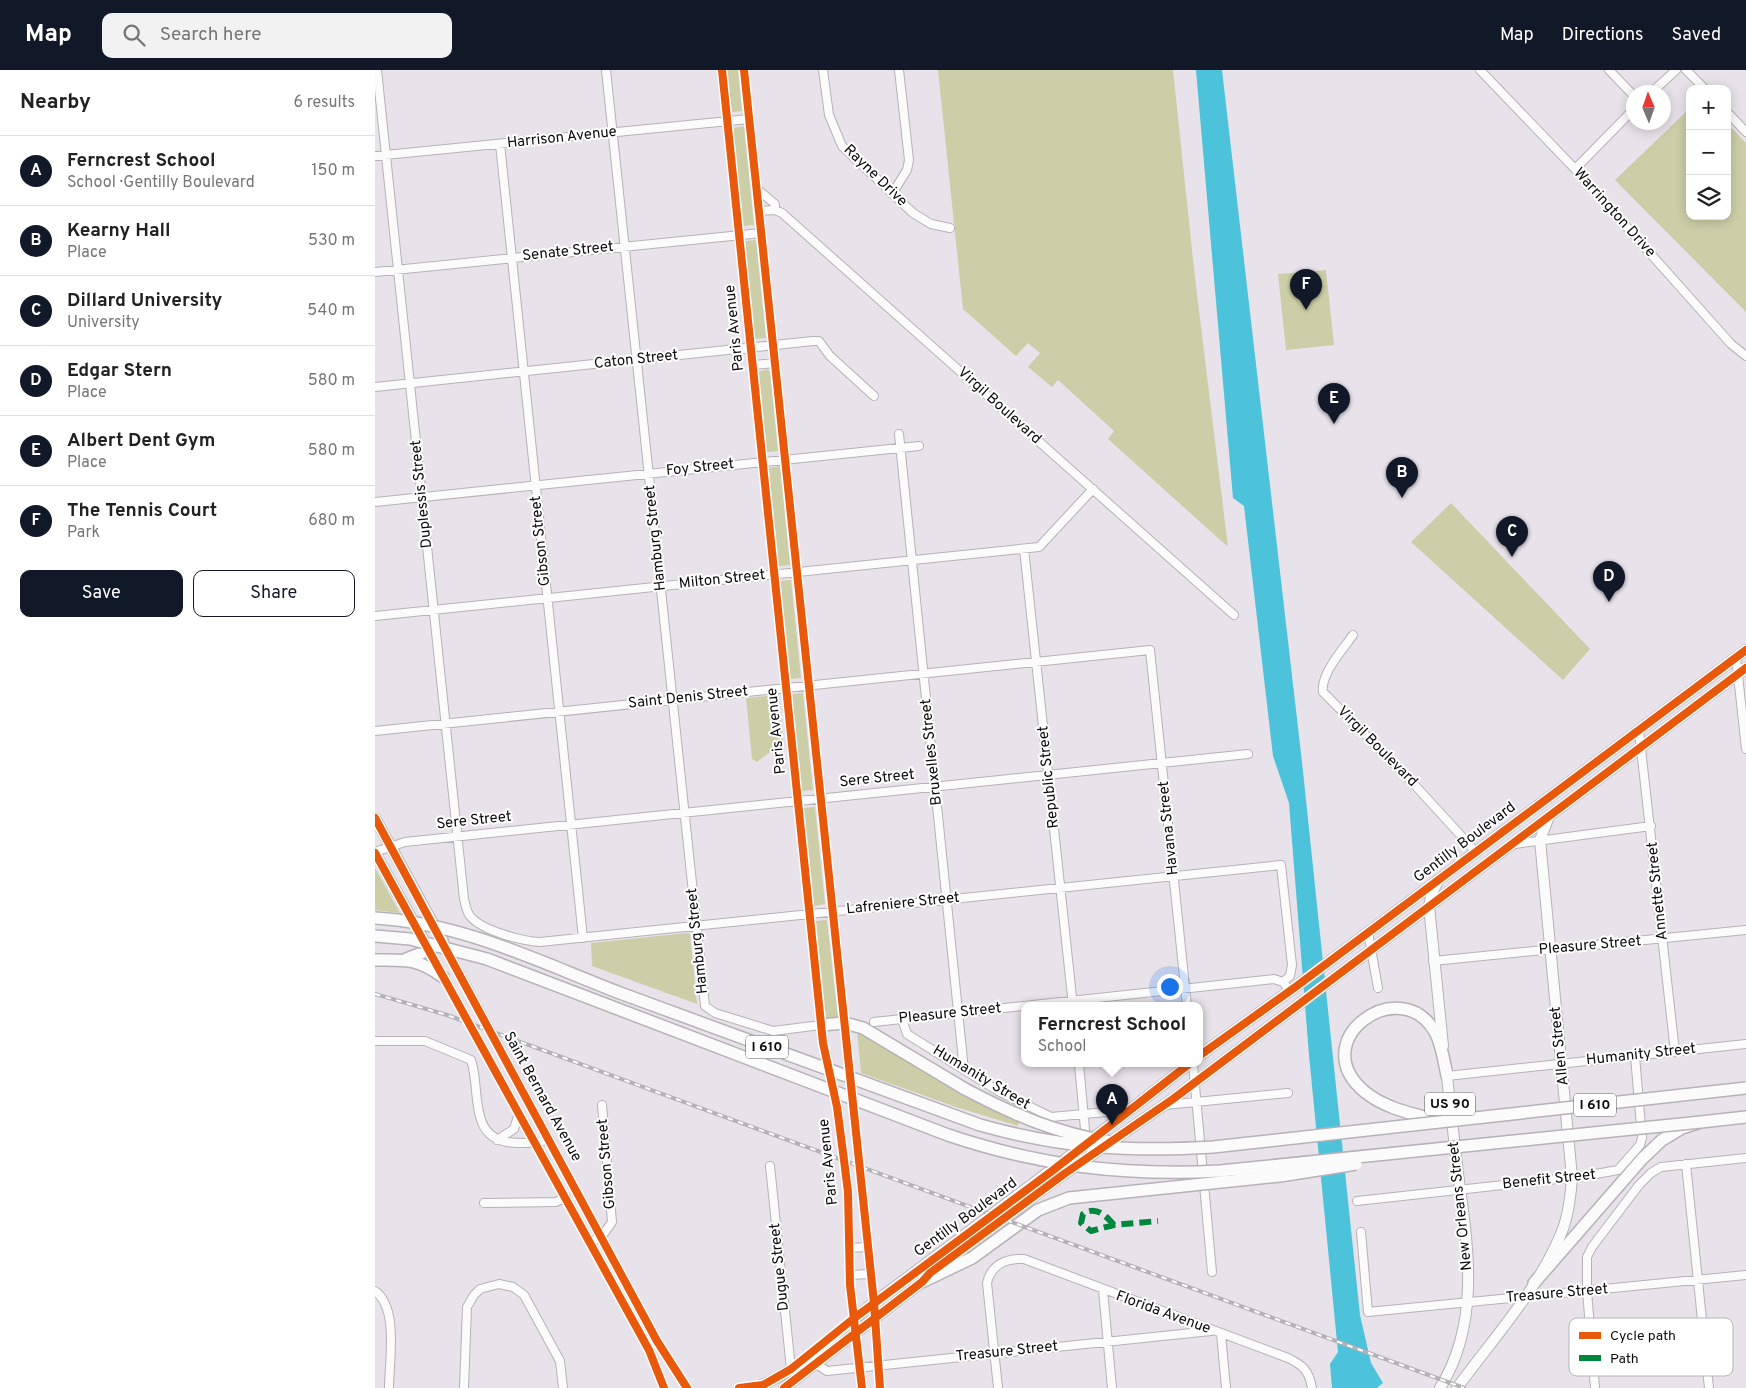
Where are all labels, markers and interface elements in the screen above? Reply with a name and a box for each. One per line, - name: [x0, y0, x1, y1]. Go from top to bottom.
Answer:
- search box: [102, 13, 452, 58]
- text: Map: [25, 20, 72, 50]
- icon: search: [120, 21, 148, 49]
- text: Search here: [160, 23, 261, 47]
- text: Map: [1500, 24, 1534, 47]
- text: Directions: [1562, 24, 1644, 47]
- text: Saved: [1672, 24, 1721, 47]
- north arrow: [1626, 85, 1671, 130]
- map controls: [1686, 85, 1731, 220]
- button: +: [1686, 85, 1731, 130]
- text: Nearby: [20, 89, 91, 116]
- text: 6 results: [293, 93, 355, 113]
- street label: Harrison Avenue: [506, 123, 618, 153]
- button: −: [1686, 130, 1731, 175]
- street label: Rayne Drive: [839, 141, 911, 211]
- text: Ferncrest School: [67, 149, 216, 173]
- text: A: [30, 161, 42, 181]
- text: 150 m: [312, 161, 355, 181]
- street label: Warrington Drive: [1569, 164, 1659, 262]
- text: School · Gentilly Boulevard: [67, 173, 255, 193]
- button: layers: [1686, 175, 1731, 220]
- text: Kearny Hall: [67, 219, 171, 243]
- text: B: [30, 231, 42, 251]
- text: 530 m: [308, 231, 355, 251]
- street label: Senate Street: [521, 238, 615, 266]
- text: Place: [67, 243, 107, 263]
- pin: F: [1290, 269, 1322, 310]
- street label: Paris Avenue: [721, 284, 749, 372]
- text: Dillard University: [67, 289, 222, 313]
- text: C: [31, 301, 41, 321]
- text: 540 m: [307, 301, 355, 321]
- text: University: [67, 313, 140, 333]
- street label: Caton Street: [593, 346, 679, 374]
- text: Edgar Stern: [67, 359, 172, 383]
- street label: Virgil Boulevard: [953, 363, 1045, 449]
- text: D: [30, 371, 42, 391]
- text: 580 m: [308, 371, 355, 391]
- text: Place: [67, 383, 107, 403]
- pin: E: [1318, 383, 1350, 424]
- text: Albert Dent Gym: [67, 429, 215, 453]
- street label: Duplessis Street: [407, 439, 437, 549]
- text: E: [31, 441, 41, 461]
- text: 580 m: [308, 441, 355, 461]
- text: Place: [67, 453, 107, 473]
- street label: Foy Street: [665, 455, 735, 481]
- pin: B: [1386, 457, 1418, 498]
- street label: Hamburg Street: [641, 484, 671, 592]
- street label: Gibson Street: [527, 495, 555, 587]
- text: The Tennis Court: [67, 499, 217, 523]
- text: F: [31, 511, 41, 531]
- text: 680 m: [308, 511, 355, 531]
- pin: C: [1496, 516, 1528, 557]
- text: Park: [67, 523, 100, 543]
- pin: D: [1593, 561, 1625, 602]
- street label: Milton Street: [678, 566, 766, 594]
- button: Save: [20, 570, 183, 617]
- button: Share: [193, 570, 355, 617]
- street label: Saint Denis Street: [627, 682, 749, 714]
- street label: Paris Avenue: [763, 687, 791, 775]
- street label: Bruxelles Street: [917, 698, 947, 806]
- street label: Virgil Boulevard: [1333, 703, 1421, 791]
- street label: Republic Street: [1034, 725, 1064, 829]
- street label: Sere Street: [839, 766, 915, 792]
- street label: Havana Street: [1155, 780, 1183, 876]
- street label: Gentilly Boulevard: [1410, 798, 1520, 888]
- street label: Sere Street: [436, 808, 512, 834]
- street label: Annette Street: [1643, 841, 1673, 941]
- street label: Hamburg Street: [683, 887, 713, 995]
- street label: Lafreniere Street: [845, 889, 961, 919]
- street label: Pleasure Street: [1538, 932, 1642, 960]
- your location: [1157, 974, 1183, 1000]
- street label: Pleasure Street: [898, 999, 1002, 1029]
- popup: [1021, 1002, 1203, 1067]
- street label: Allen Street: [1546, 1005, 1574, 1087]
- text: Ferncrest School: [1038, 1013, 1186, 1037]
- street label: Saint Bernard Avenue: [498, 1029, 586, 1165]
- road number: I 610: [746, 1036, 788, 1059]
- text: School: [1038, 1037, 1087, 1057]
- street label: Humanity Street: [1585, 1040, 1697, 1070]
- street label: Humanity Street: [929, 1041, 1033, 1115]
- pin: A: [1096, 1084, 1128, 1125]
- road number: US 90: [1425, 1092, 1475, 1116]
- road number: I 610: [1574, 1094, 1616, 1116]
- street label: Gibson Street: [594, 1118, 620, 1210]
- street label: Paris Avenue: [815, 1118, 843, 1206]
- street label: New Orleans Street: [1445, 1140, 1477, 1272]
- street label: Benefit Street: [1501, 1166, 1597, 1194]
- street label: Gentilly Boulevard: [911, 1174, 1021, 1262]
- street label: Dugue Street: [766, 1222, 794, 1312]
- street label: Treasure Street: [1505, 1280, 1609, 1308]
- street label: Florida Avenue: [1113, 1287, 1213, 1339]
- legend: [1569, 1318, 1733, 1376]
- text: Cycle path: [1610, 1328, 1676, 1345]
- street label: Treasure Street: [955, 1337, 1059, 1367]
- text: Path: [1610, 1351, 1639, 1368]

